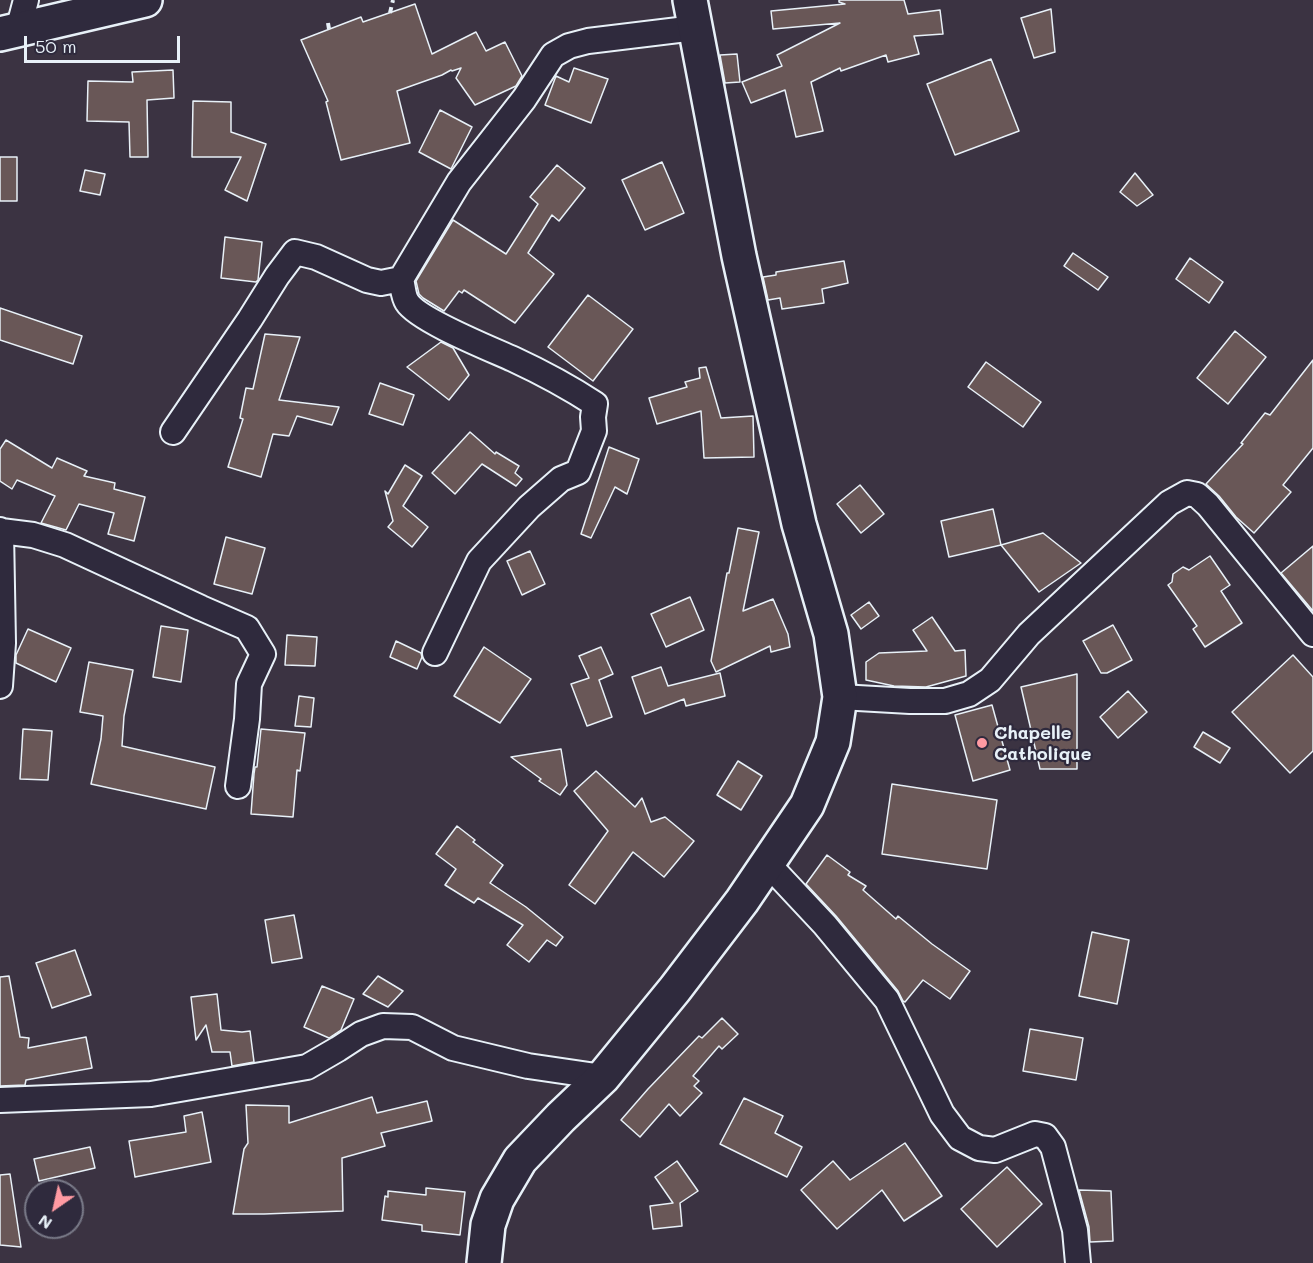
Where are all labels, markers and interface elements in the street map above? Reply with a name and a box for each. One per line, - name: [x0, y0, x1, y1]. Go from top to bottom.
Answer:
- scale bar: [27, 24, 183, 62]
- text: 50 m: [35, 34, 77, 58]
- place label: Chapelle Catholique: [994, 722, 1091, 764]
- marker: Chapelle Catholique: [975, 736, 989, 750]
- north arrow: [24, 1179, 84, 1239]
- text: N: [34, 1211, 56, 1235]

